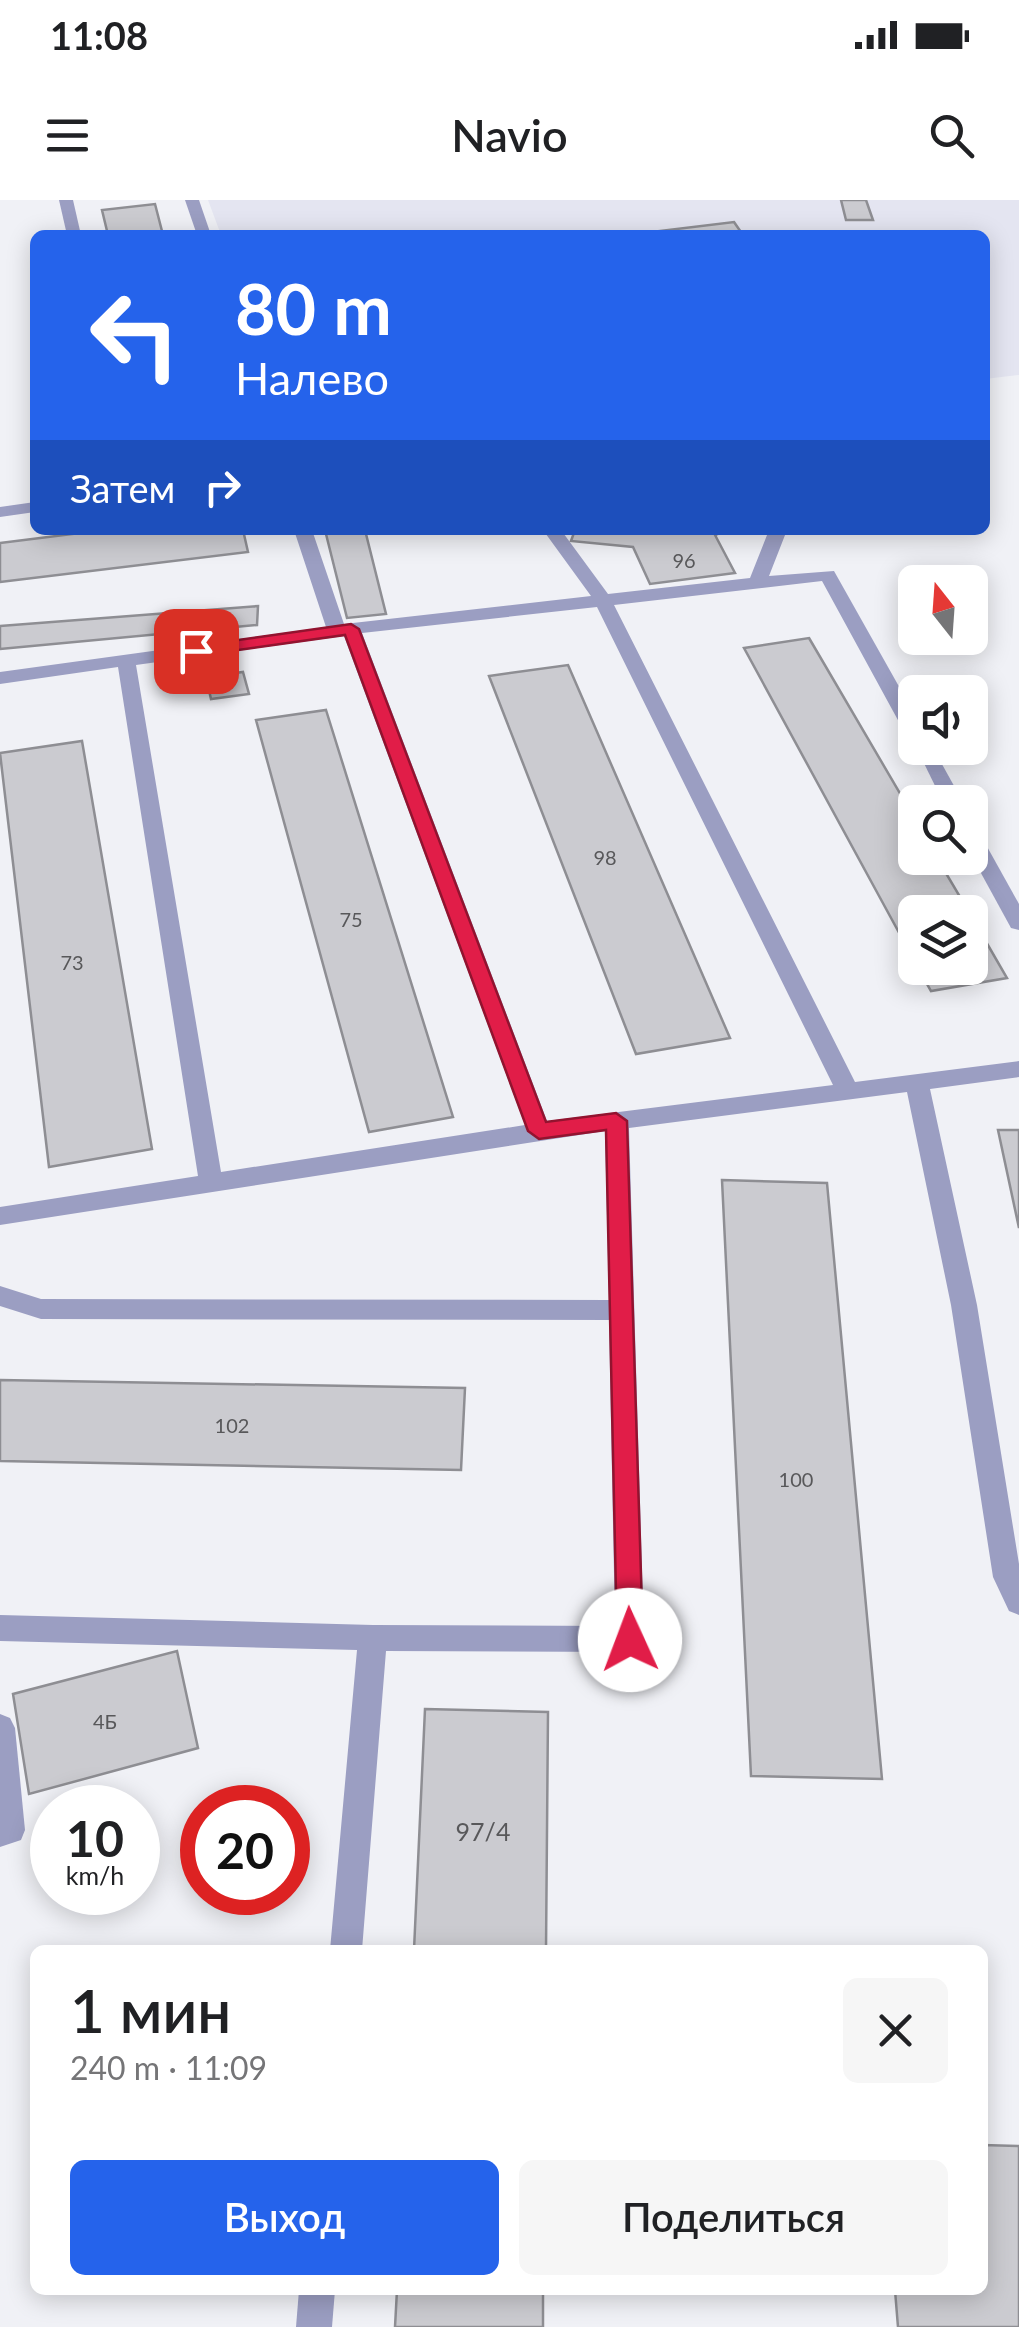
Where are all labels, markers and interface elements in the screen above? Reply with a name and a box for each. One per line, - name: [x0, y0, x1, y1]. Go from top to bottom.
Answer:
- text: 11:08: [50, 12, 148, 58]
- icon: menu: [40, 108, 95, 163]
- text: Navio: [451, 108, 568, 162]
- icon: search: [924, 108, 979, 163]
- text: 80 m: [235, 266, 392, 350]
- icon: left: [70, 270, 200, 400]
- text: Налево: [235, 351, 389, 405]
- icon: right: [195, 460, 250, 515]
- text: Затем: [70, 465, 175, 511]
- house number: 96: [672, 548, 696, 572]
- north arrow: [898, 565, 988, 655]
- map controls: [898, 565, 988, 985]
- pin: [154, 609, 239, 694]
- icon: arrive: [169, 624, 224, 679]
- button: sound: [898, 675, 988, 765]
- button: search: [898, 785, 988, 875]
- house number: 98: [593, 845, 617, 869]
- button: layers: [898, 895, 988, 985]
- house number: 75: [339, 907, 363, 931]
- house number: 73: [60, 950, 84, 974]
- house number: 102: [215, 1413, 249, 1437]
- house number: 100: [779, 1467, 813, 1491]
- position arrow: [578, 1588, 682, 1692]
- house number: 4Б: [93, 1709, 117, 1733]
- speed limit sign: 20: [180, 1785, 310, 1915]
- text: 10: [66, 1808, 124, 1868]
- house number: 97/4: [456, 1816, 510, 1846]
- text: km/h: [66, 1860, 124, 1890]
- text: 1 мин: [70, 1974, 231, 2046]
- button: close: [843, 1978, 948, 2083]
- text: 240 m · 11:09: [70, 2048, 267, 2087]
- button: Выход: [70, 2160, 499, 2275]
- button: Поделиться: [519, 2160, 948, 2275]

